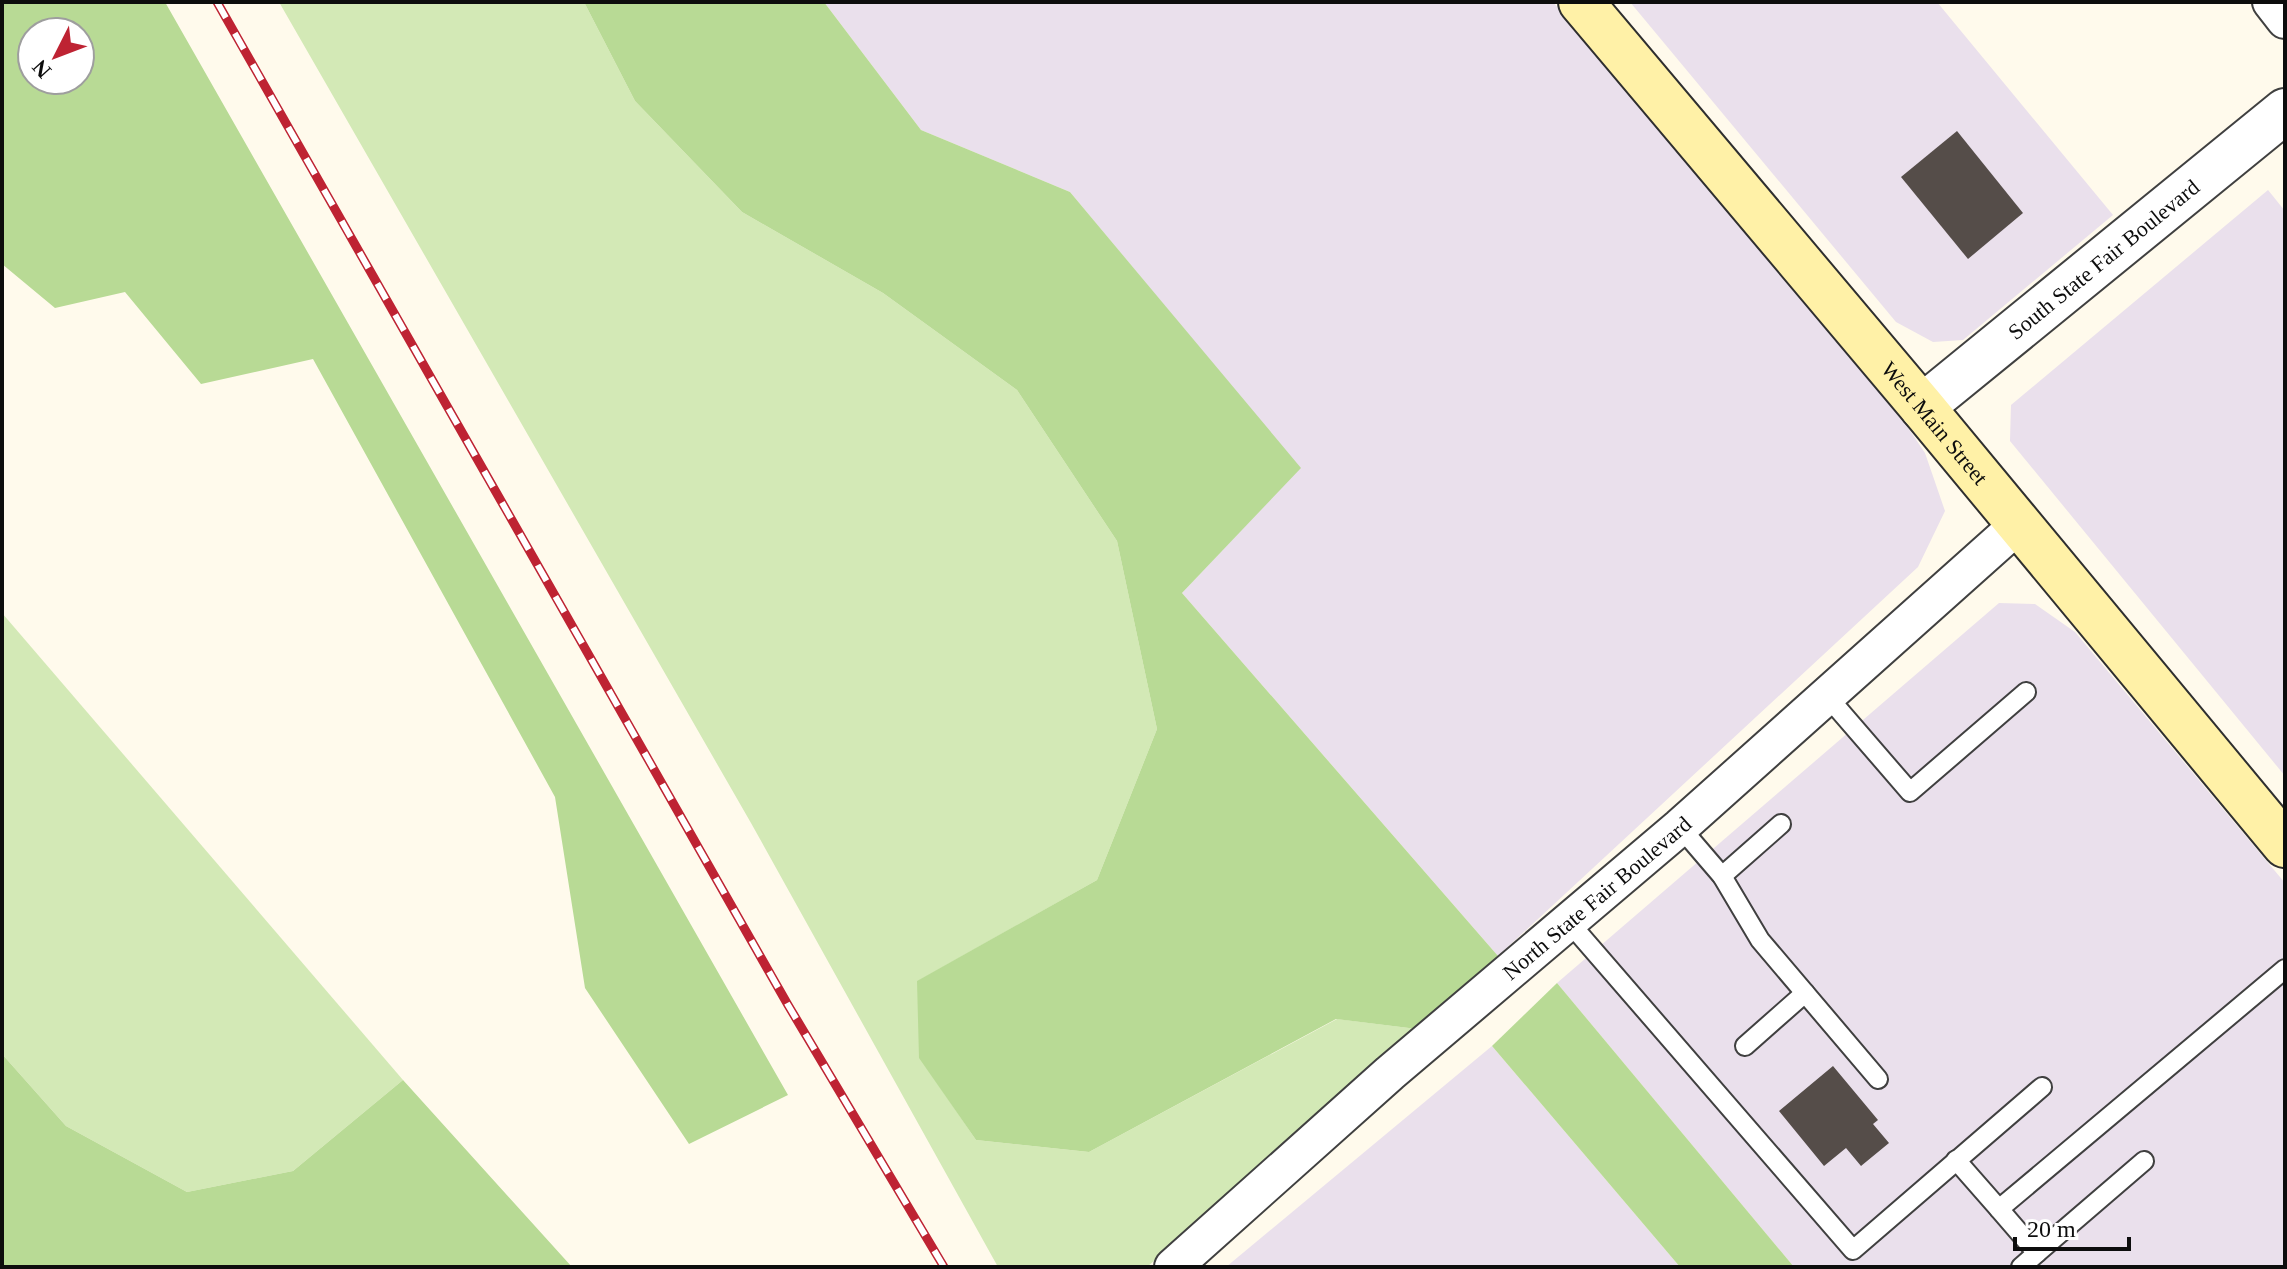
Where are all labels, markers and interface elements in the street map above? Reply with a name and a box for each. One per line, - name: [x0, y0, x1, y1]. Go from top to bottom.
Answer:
- north arrow: [16, 16, 96, 96]
- text: N: [27, 55, 56, 83]
- street label: South State Fair Boulevard: [2003, 174, 2204, 344]
- street label: West Main Street: [1877, 356, 1993, 489]
- street label: North State Fair Boulevard: [1497, 811, 1696, 985]
- scale bar: [2015, 1201, 2129, 1251]
- text: 20 m: [2027, 1216, 2076, 1242]

